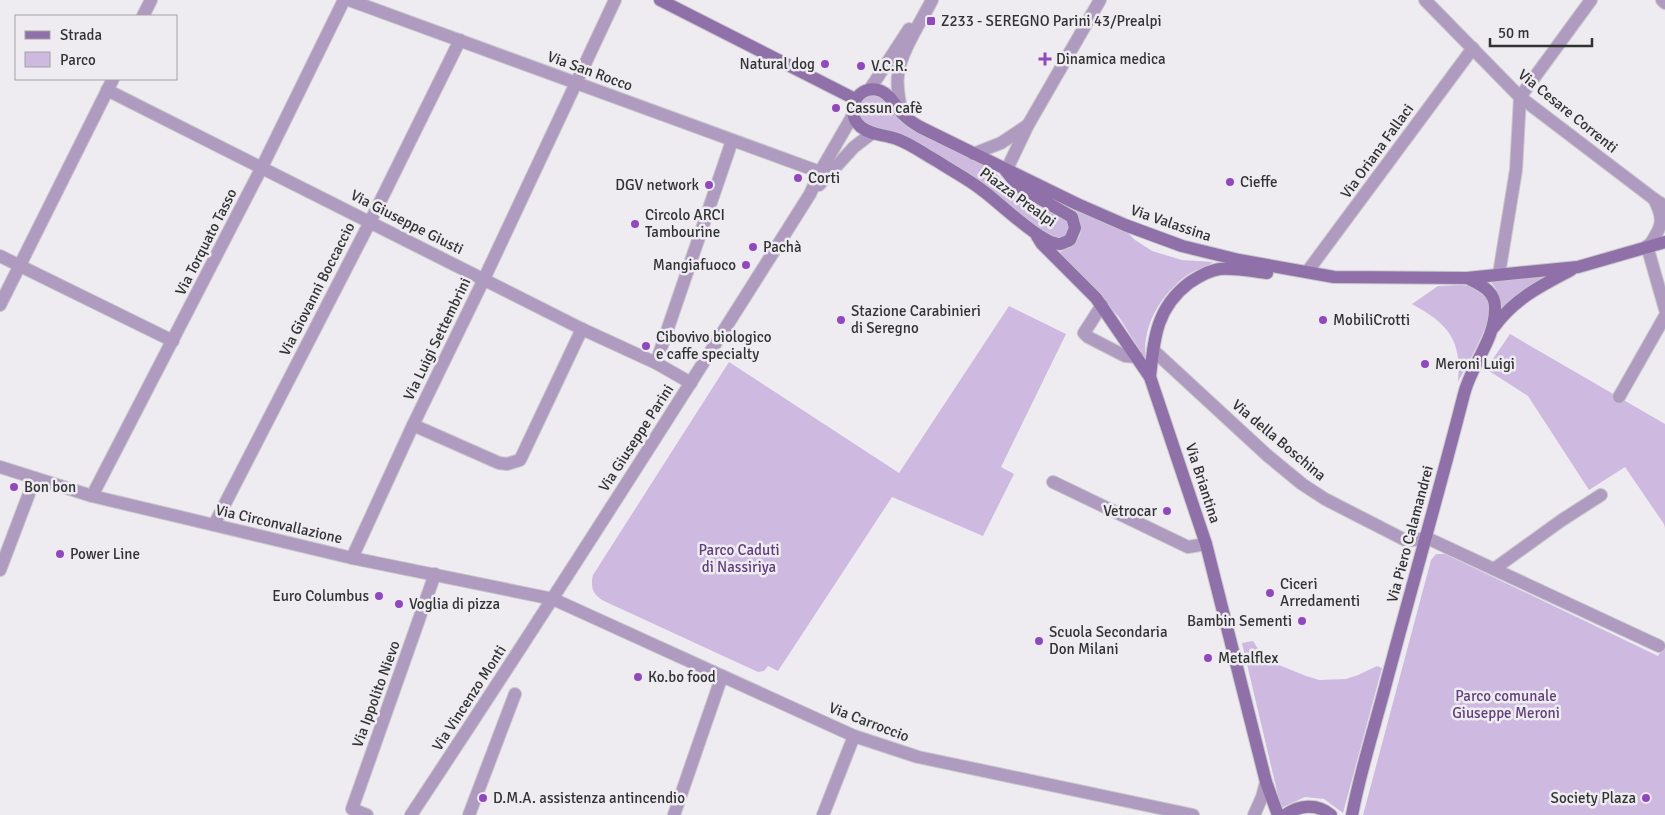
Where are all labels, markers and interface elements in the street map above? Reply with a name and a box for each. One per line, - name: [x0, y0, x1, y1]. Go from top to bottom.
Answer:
- place label: Z233 - SEREGNO Parini 43/Prealpi: [941, 12, 1162, 30]
- legend: [15, 15, 178, 80]
- marker: Z233 - SEREGNO Parini 43/Prealpi: [925, 15, 937, 27]
- scale bar: [1490, 15, 1592, 47]
- text: 50 m: [1498, 24, 1529, 42]
- text: Strada: [60, 26, 102, 44]
- street label: Via San Rocco: [545, 47, 635, 95]
- place label: Dinamica medica: [1056, 50, 1166, 68]
- text: Parco: [60, 51, 96, 69]
- marker: Dinamica medica: [1038, 52, 1052, 66]
- place label: Natural dog: [740, 55, 815, 73]
- place label: V.C.R.: [871, 57, 908, 75]
- marker: Natural dog: [819, 58, 831, 70]
- marker: V.C.R.: [855, 60, 867, 72]
- street label: Via Cesare Correnti: [1515, 65, 1621, 157]
- place label: Cassun cafè: [846, 99, 922, 117]
- street label: Via Oriana Fallaci: [1337, 100, 1417, 202]
- marker: Cassun cafè: [830, 102, 842, 114]
- street label: Piazza Prealpi: [976, 163, 1060, 231]
- place label: Corti: [808, 169, 840, 187]
- marker: Corti: [792, 172, 804, 184]
- place label: Cieffe: [1240, 173, 1278, 191]
- place label: DGV network: [615, 176, 699, 194]
- marker: Cieffe: [1224, 176, 1236, 188]
- marker: DGV network: [703, 179, 715, 191]
- street label: Via Torquato Tasso: [171, 185, 241, 298]
- street label: Via Giuseppe Giusti: [348, 186, 466, 258]
- street label: Via Valassina: [1128, 201, 1214, 245]
- place label: Circolo ARCI Tambourine: [645, 206, 725, 241]
- marker: Circolo ARCI Tambourine: [629, 218, 641, 230]
- street label: Via Giovanni Boccaccio: [275, 219, 359, 359]
- place label: Pachà: [763, 238, 802, 256]
- marker: Pachà: [747, 241, 759, 253]
- place label: Mangiafuoco: [653, 256, 736, 274]
- marker: Mangiafuoco: [740, 259, 752, 271]
- street label: Via Luigi Settembrini: [400, 275, 474, 403]
- place label: Stazione Carabinieri di Seregno: [851, 302, 981, 337]
- place label: MobiliCrotti: [1333, 311, 1410, 329]
- marker: Stazione Carabinieri di Seregno: [835, 314, 847, 326]
- marker: MobiliCrotti: [1317, 314, 1329, 326]
- place label: Cibovivo biologico e caffe specialty: [656, 328, 772, 363]
- marker: Cibovivo biologico e caffe specialty: [640, 340, 652, 352]
- place label: Meroni Luigi: [1435, 355, 1515, 373]
- marker: Meroni Luigi: [1419, 358, 1431, 370]
- street label: Via Giuseppe Parini: [595, 381, 677, 495]
- street label: Via della Boschina: [1228, 395, 1330, 485]
- street label: Via Briantina: [1182, 441, 1224, 525]
- street label: Via Piero Calamandrei: [1383, 464, 1437, 604]
- place label: Bon bon: [24, 478, 76, 496]
- marker: Bon bon: [8, 481, 20, 493]
- street label: Via Circonvallazione: [214, 501, 344, 547]
- place label: Vetrocar: [1103, 502, 1157, 520]
- marker: Vetrocar: [1161, 505, 1173, 517]
- park label: Parco Caduti di Nassiriya: [698, 541, 780, 576]
- place label: Power Line: [70, 545, 140, 563]
- marker: Power Line: [54, 548, 66, 560]
- place label: Ciceri Arredamenti: [1280, 575, 1360, 610]
- place label: Euro Columbus: [272, 587, 369, 605]
- marker: Ciceri Arredamenti: [1264, 587, 1276, 599]
- marker: Euro Columbus: [373, 590, 385, 602]
- place label: Voglia di pizza: [409, 595, 500, 613]
- marker: Voglia di pizza: [393, 598, 405, 610]
- place label: Bambin Sementi: [1187, 612, 1292, 630]
- marker: Bambin Sementi: [1296, 615, 1308, 627]
- place label: Scuola Secondaria Don Milani: [1049, 623, 1168, 658]
- marker: Scuola Secondaria Don Milani: [1033, 635, 1045, 647]
- street label: Via Ippolito Nievo: [348, 638, 404, 750]
- street label: Via Vincenzo Monti: [428, 642, 510, 754]
- place label: Metalflex: [1218, 649, 1278, 667]
- marker: Metalflex: [1202, 652, 1214, 664]
- place label: Ko.bo food: [648, 668, 716, 686]
- marker: Ko.bo food: [632, 671, 644, 683]
- park label: Parco comunale Giuseppe Meroni: [1452, 687, 1560, 722]
- street label: Via Carroccio: [826, 698, 912, 746]
- place label: D.M.A. assistenza antincendio: [493, 789, 685, 807]
- place label: Society Plaza: [1551, 789, 1636, 807]
- marker: D.M.A. assistenza antincendio: [477, 792, 489, 804]
- marker: Society Plaza: [1640, 792, 1652, 804]

